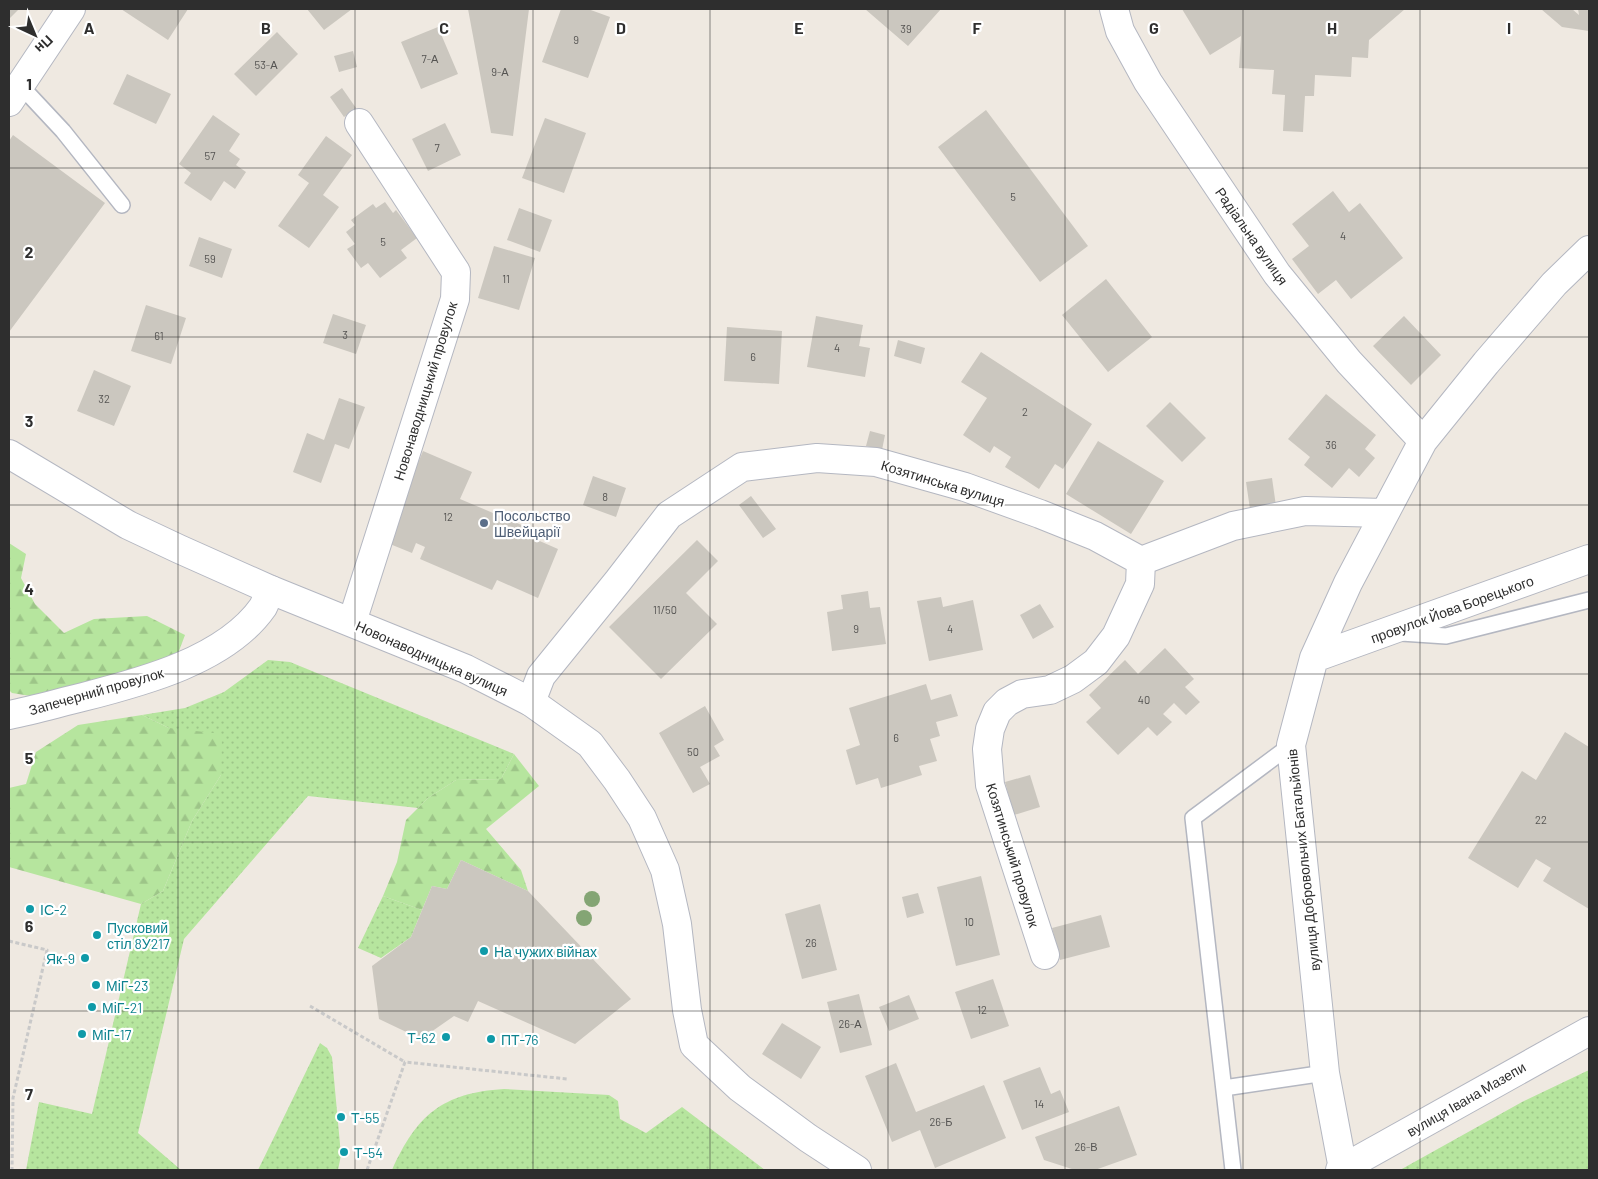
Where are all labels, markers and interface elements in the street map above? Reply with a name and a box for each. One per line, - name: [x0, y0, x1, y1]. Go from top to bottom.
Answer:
- north arrow: [10, 10, 60, 60]
- text: A: [84, 18, 95, 37]
- text: B: [261, 18, 271, 37]
- text: C: [439, 18, 449, 37]
- text: D: [616, 18, 626, 37]
- text: E: [794, 18, 804, 37]
- text: F: [973, 18, 982, 37]
- text: G: [1149, 18, 1159, 37]
- text: H: [1327, 18, 1337, 37]
- text: I: [1507, 18, 1511, 37]
- house number: 39: [900, 22, 912, 35]
- text: Пн: [32, 32, 57, 57]
- house number: 9: [573, 33, 579, 46]
- house number: 7-А: [422, 52, 439, 65]
- house number: 53-А: [255, 58, 278, 71]
- house number: 9-А: [491, 65, 509, 78]
- text: 1: [26, 74, 32, 93]
- house number: 7: [434, 141, 440, 154]
- house number: 57: [205, 149, 215, 162]
- street label: Радіальна вулиця: [1212, 184, 1292, 288]
- house number: 5: [1010, 190, 1016, 203]
- house number: 4: [1340, 229, 1346, 242]
- house number: 5: [380, 235, 386, 248]
- text: 2: [25, 242, 34, 261]
- house number: 59: [204, 252, 216, 265]
- house number: 11: [502, 272, 510, 285]
- street label: Новонаводницький провулок: [390, 299, 461, 482]
- house number: 3: [342, 328, 348, 341]
- house number: 61: [154, 329, 164, 342]
- house number: 4: [834, 341, 840, 354]
- house number: 6: [750, 350, 756, 363]
- house number: 32: [98, 392, 110, 405]
- house number: 2: [1022, 405, 1028, 418]
- text: 3: [25, 411, 33, 430]
- house number: 36: [1325, 438, 1337, 451]
- street label: Козятинська вулиця: [879, 456, 1007, 510]
- house number: 8: [602, 490, 608, 503]
- place label: Посольство Швейцарії: [494, 507, 571, 540]
- house number: 12: [443, 510, 453, 523]
- marker: Посольство Швейцарії: [478, 517, 490, 529]
- street label: провулок Йова Борецького: [1368, 571, 1536, 646]
- text: 4: [24, 579, 34, 598]
- house number: 11/50: [653, 603, 677, 616]
- street label: Новонаводницька вулиця: [353, 617, 511, 699]
- house number: 9: [853, 622, 859, 635]
- house number: 4: [947, 622, 953, 635]
- street label: Запечерний провулок: [27, 663, 166, 718]
- house number: 40: [1138, 693, 1150, 706]
- house number: 6: [893, 731, 899, 744]
- house number: 50: [687, 745, 699, 758]
- text: 5: [25, 748, 34, 767]
- street label: вулиця Добровольчих Батальйонів: [1283, 748, 1323, 972]
- street label: Козятинський провулок: [983, 781, 1043, 930]
- house number: 22: [1535, 813, 1547, 826]
- place label: ІС-2: [40, 901, 67, 918]
- marker: ІС-2: [24, 903, 36, 915]
- house number: 10: [964, 915, 974, 928]
- text: 6: [25, 916, 34, 935]
- place label: Пусковий стіл 8У217: [107, 919, 170, 952]
- marker: Пусковий стіл 8У217: [91, 929, 103, 941]
- house number: 26: [805, 936, 817, 949]
- place label: На чужих війнах: [494, 943, 597, 960]
- marker: На чужих війнах: [478, 945, 490, 957]
- place label: Як-9: [46, 950, 75, 967]
- marker: Як-9: [79, 952, 91, 964]
- place label: МіГ-23: [106, 977, 149, 994]
- marker: МіГ-23: [90, 979, 102, 991]
- place label: МіГ-21: [102, 999, 142, 1016]
- marker: МіГ-21: [86, 1001, 98, 1013]
- house number: 12: [977, 1003, 987, 1016]
- house number: 26-А: [838, 1017, 862, 1030]
- place label: МіГ-17: [92, 1026, 132, 1043]
- marker: МіГ-17: [76, 1028, 88, 1040]
- place label: Т-62: [407, 1029, 436, 1046]
- marker: Т-62: [440, 1031, 452, 1043]
- place label: ПТ-76: [501, 1031, 539, 1048]
- marker: ПТ-76: [485, 1033, 497, 1045]
- street label: вулиця Івана Мазепи: [1404, 1058, 1528, 1140]
- text: 7: [25, 1084, 33, 1103]
- house number: 14: [1034, 1097, 1044, 1110]
- place label: Т-55: [351, 1109, 379, 1126]
- marker: Т-55: [335, 1111, 347, 1123]
- house number: 26-Б: [929, 1115, 953, 1128]
- house number: 26-В: [1074, 1140, 1098, 1153]
- place label: Т-54: [354, 1144, 383, 1161]
- marker: Т-54: [338, 1146, 350, 1158]

